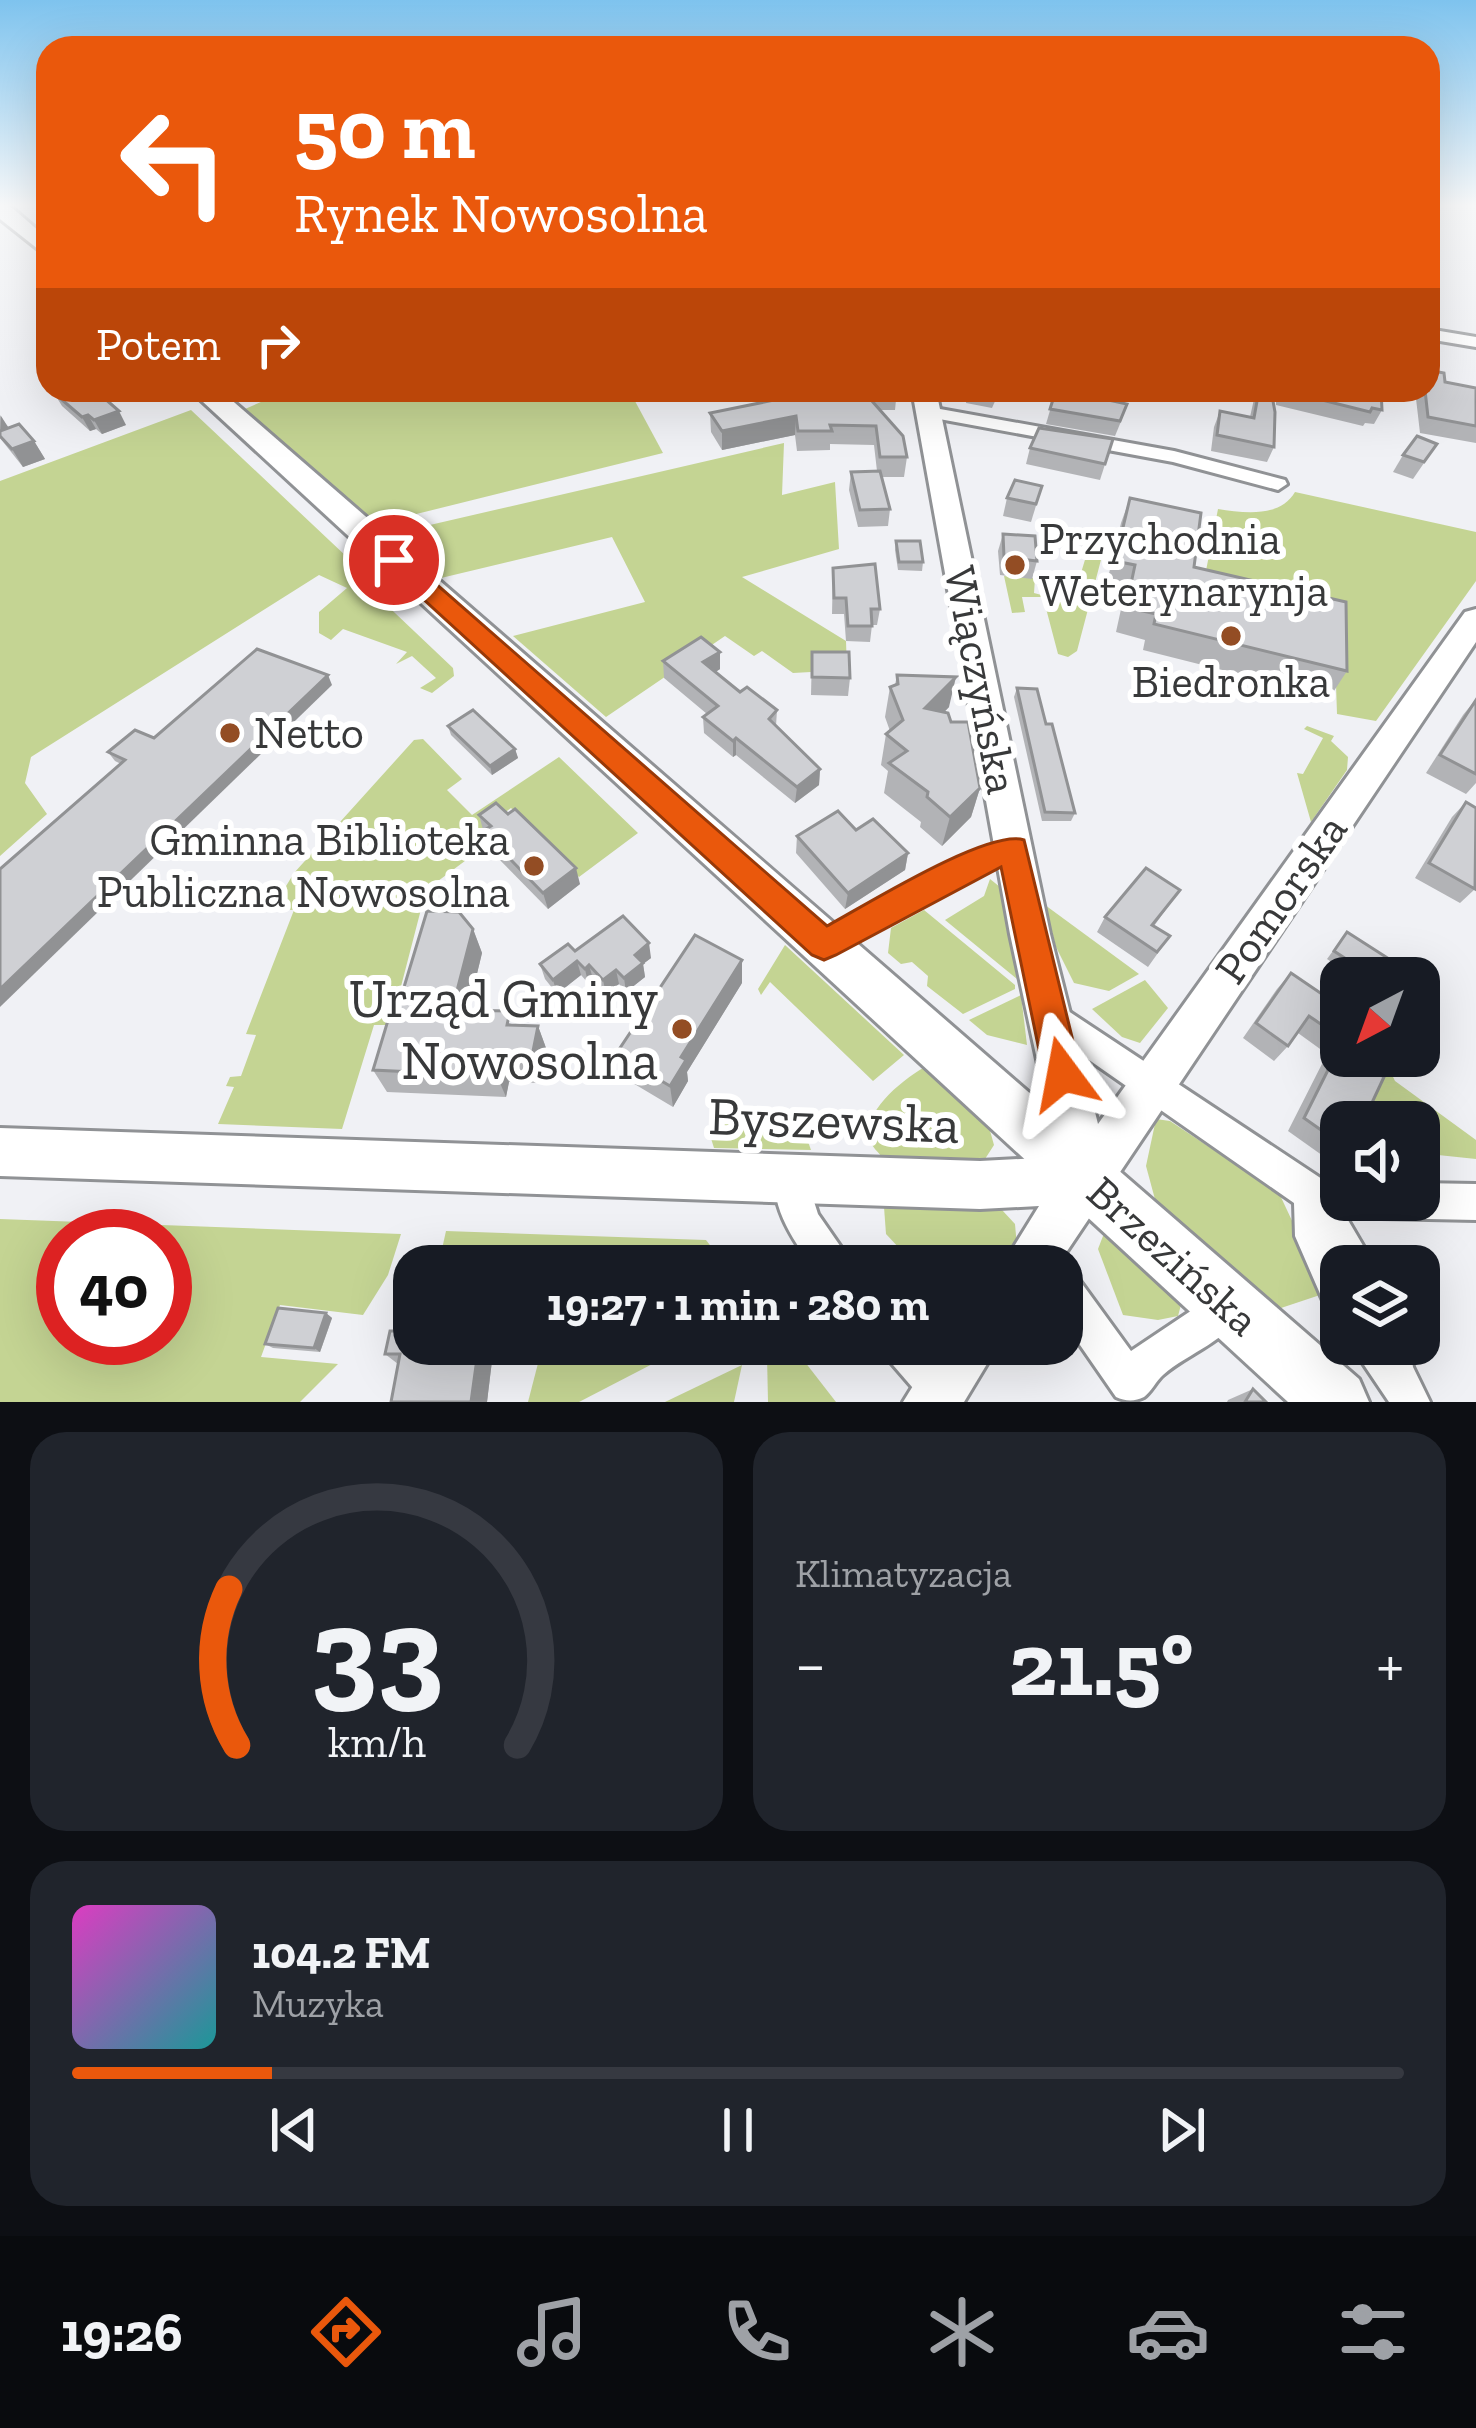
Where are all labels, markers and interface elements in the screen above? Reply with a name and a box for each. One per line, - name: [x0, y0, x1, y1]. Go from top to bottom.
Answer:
- text: 50 m: [294, 79, 476, 180]
- icon: left: [96, 84, 252, 240]
- text: Rynek Nowosolna: [294, 181, 708, 246]
- icon: right: [245, 312, 311, 378]
- text: Potem: [96, 318, 221, 372]
- pin: [343, 509, 445, 611]
- place label: Przychodnia Weterynarynja: [1039, 512, 1328, 618]
- icon: arrive: [361, 527, 427, 593]
- marker: Przychodnia Weterynarynja: [1002, 552, 1028, 578]
- street label: Wiączyńska: [932, 562, 1030, 798]
- marker: Biedronka: [1218, 623, 1244, 649]
- place label: Biedronka: [1132, 655, 1330, 709]
- place label: Netto: [254, 706, 364, 760]
- marker: Netto: [217, 720, 243, 746]
- street label: Pomorska: [1203, 804, 1359, 994]
- place label: Gminna Biblioteka Publiczna Nowosolna: [97, 813, 510, 919]
- marker: Gminna Biblioteka Publiczna Nowosolna: [521, 853, 547, 879]
- north arrow: [1320, 957, 1440, 1077]
- map controls: [1320, 957, 1440, 1365]
- place label: Urząd Gminy Nowosolna: [348, 966, 658, 1093]
- position arrow: [1000, 1011, 1126, 1137]
- marker: Urząd Gminy Nowosolna: [669, 1016, 695, 1042]
- street label: Byszewska: [707, 1083, 961, 1157]
- button: sound: [1320, 1101, 1440, 1221]
- street label: Brzezińska: [1076, 1165, 1270, 1347]
- speed limit sign: 40: [36, 1209, 192, 1365]
- button: layers: [1320, 1245, 1440, 1365]
- text: 19:27 · 1 min · 280 m: [547, 1278, 929, 1332]
- text: Klimatyzacja: [795, 1550, 1012, 1597]
- text: 33: [310, 1576, 443, 1726]
- text: 21.5°: [1009, 1610, 1193, 1718]
- text: −: [795, 1625, 826, 1704]
- text: +: [1376, 1625, 1404, 1704]
- text: km/h: [328, 1716, 425, 1767]
- text: 104.2 FM: [252, 1926, 431, 1980]
- text: Muzyka: [252, 1980, 384, 2027]
- icon: previous: [261, 2097, 327, 2163]
- icon: pause: [705, 2097, 771, 2163]
- icon: next: [1149, 2097, 1215, 2163]
- icon: directions: [304, 2290, 388, 2374]
- icon: music: [510, 2290, 594, 2374]
- icon: phone: [715, 2290, 799, 2374]
- icon: climate: [920, 2290, 1004, 2374]
- icon: car: [1126, 2290, 1210, 2374]
- icon: filters: [1331, 2290, 1415, 2374]
- text: 19:26: [61, 2300, 183, 2365]

